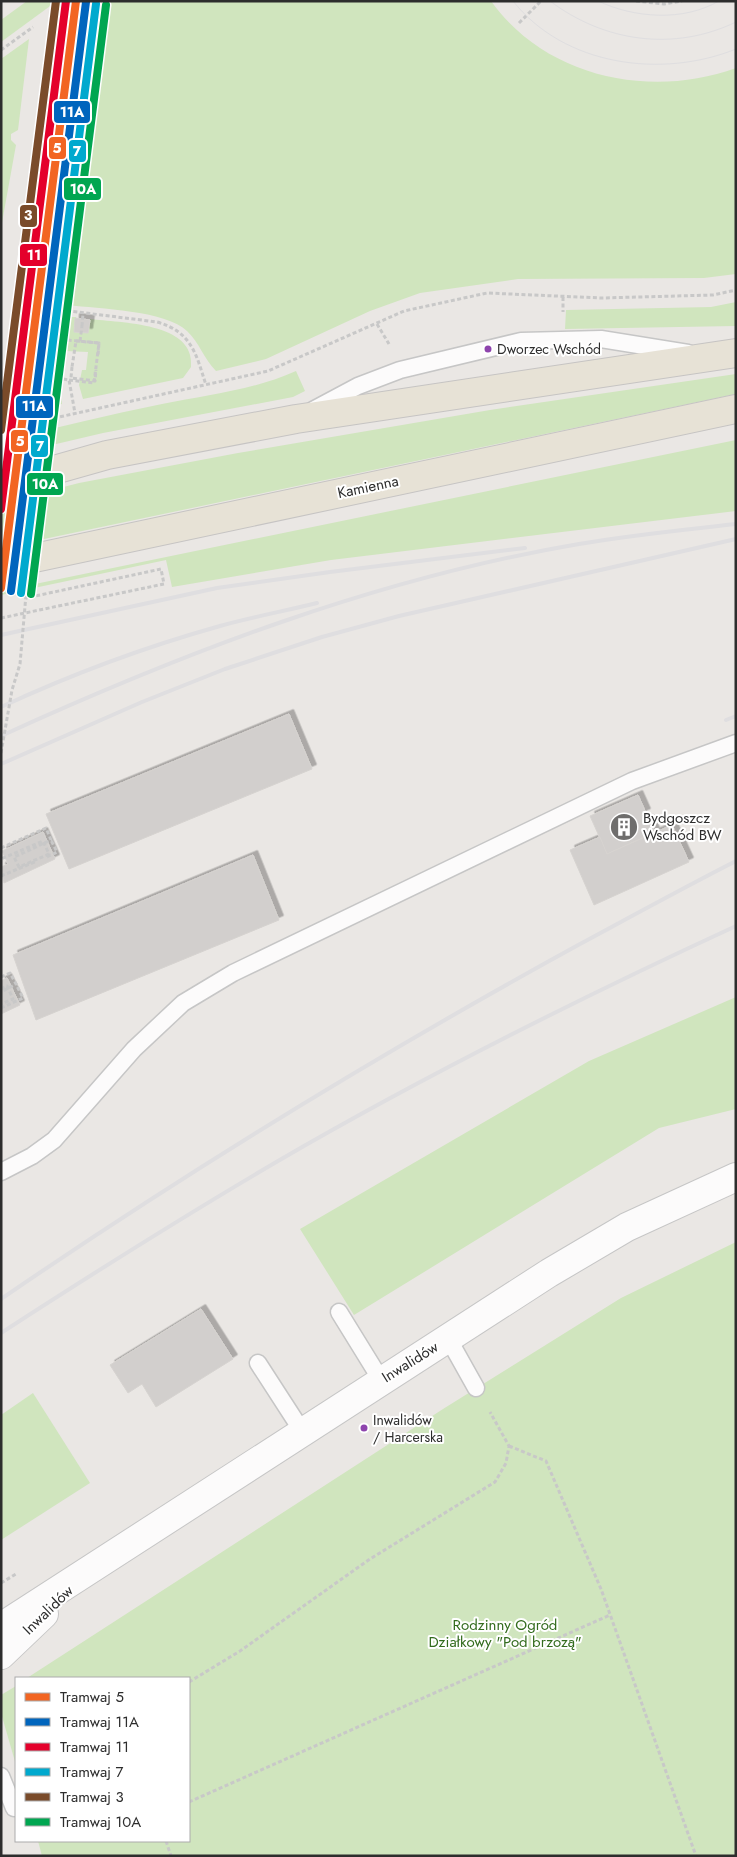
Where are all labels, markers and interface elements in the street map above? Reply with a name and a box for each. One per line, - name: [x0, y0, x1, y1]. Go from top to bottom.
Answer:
- line badge: 11A: [53, 100, 91, 124]
- text: 11A: [60, 102, 85, 122]
- line badge: 5: [48, 136, 67, 160]
- text: 5: [52, 138, 62, 158]
- line badge: 7: [68, 139, 87, 163]
- text: 7: [73, 141, 82, 161]
- line badge: 10A: [63, 177, 102, 201]
- text: 10A: [70, 179, 97, 199]
- line badge: 3: [19, 204, 38, 228]
- text: 3: [24, 205, 33, 225]
- line badge: 11: [19, 243, 48, 267]
- text: 11: [27, 245, 41, 265]
- place label: Dworzec Wschód: [497, 339, 601, 359]
- marker: Dworzec Wschód: [483, 344, 493, 354]
- line badge: 11A: [15, 395, 54, 419]
- text: 11A: [22, 396, 47, 416]
- line badge: 5: [10, 429, 29, 453]
- text: 5: [15, 431, 25, 451]
- line badge: 7: [30, 434, 49, 458]
- text: 7: [36, 436, 45, 456]
- street label: Kamienna: [335, 470, 401, 504]
- line badge: 10A: [26, 472, 64, 496]
- text: 10A: [32, 474, 59, 494]
- place label: Bydgoszcz Wschód BW: [643, 807, 722, 846]
- building icon: Bydgoszcz Wschód BW: [609, 812, 639, 842]
- street label: Inwalidów: [377, 1336, 443, 1388]
- place label: Inwalidów / Harcerska: [373, 1410, 443, 1447]
- marker: Inwalidów / Harcerska: [359, 1423, 369, 1433]
- street label: Inwalidów: [18, 1580, 79, 1640]
- park label: Rodzinny Ogród Działkowy "Pod brzozą": [428, 1614, 582, 1653]
- legend: [15, 1677, 190, 1842]
- text: Tramwaj 5: [60, 1686, 124, 1708]
- text: Tramwaj 11A: [60, 1711, 139, 1733]
- text: Tramwaj 11: [60, 1736, 129, 1758]
- text: Tramwaj 7: [60, 1761, 123, 1783]
- text: Tramwaj 3: [60, 1786, 124, 1808]
- text: Tramwaj 10A: [60, 1811, 141, 1833]

